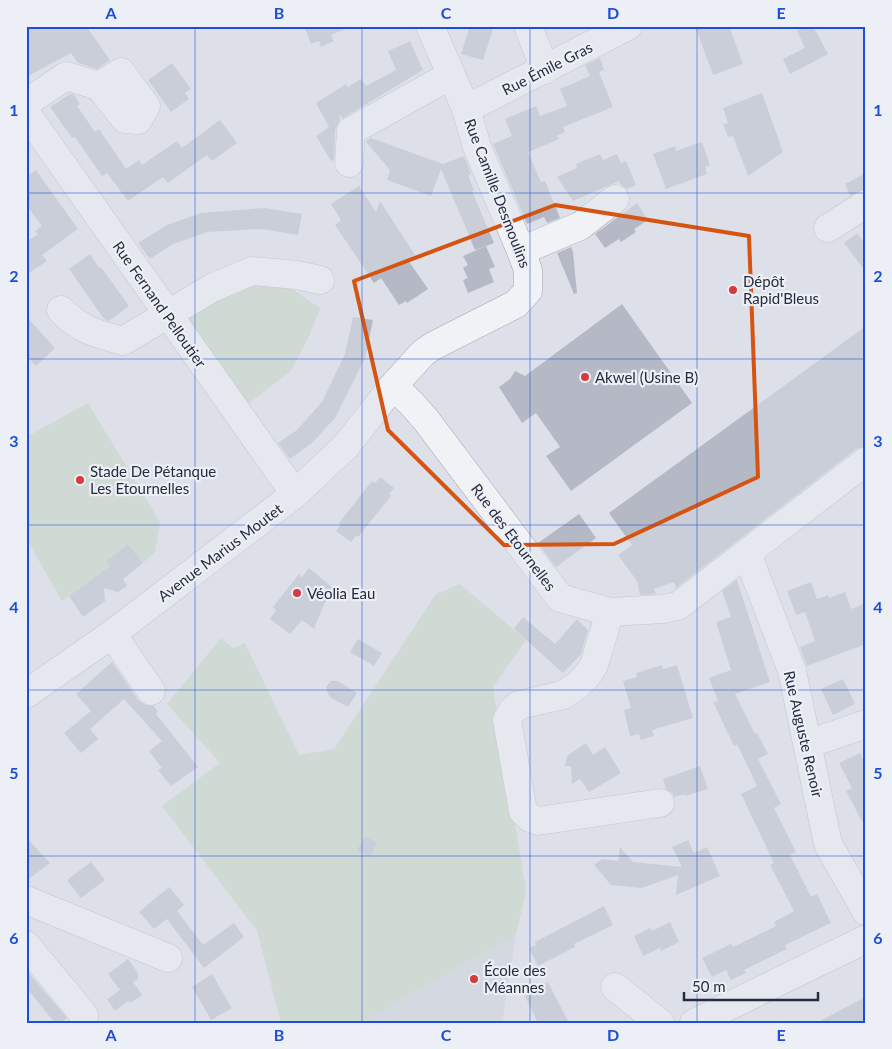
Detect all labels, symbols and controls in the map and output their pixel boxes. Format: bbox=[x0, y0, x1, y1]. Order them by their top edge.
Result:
text: A bbox=[104, 3, 117, 22]
text: B bbox=[274, 3, 284, 22]
text: C bbox=[441, 3, 452, 22]
text: D bbox=[607, 3, 619, 22]
text: E bbox=[776, 3, 786, 22]
street label: Rue Émile Gras bbox=[499, 38, 595, 98]
text: 1 bbox=[9, 100, 19, 119]
text: 1 bbox=[873, 100, 883, 119]
street label: Rue Camille Desmoulins bbox=[461, 116, 535, 270]
street label: Rue Fernand Pelloutier bbox=[110, 237, 211, 371]
text: 2 bbox=[9, 266, 19, 285]
text: 2 bbox=[873, 266, 883, 285]
place label: Dépôt Rapid'Bleus bbox=[743, 272, 819, 307]
marker: Dépôt Rapid'Bleus bbox=[727, 284, 739, 296]
place label: Akwel (Usine B) bbox=[595, 368, 698, 386]
marker: Akwel (Usine B) bbox=[579, 371, 591, 383]
text: 3 bbox=[9, 431, 19, 450]
text: 3 bbox=[873, 431, 883, 450]
place label: Stade De Pétanque Les Etournelles bbox=[90, 462, 216, 497]
marker: Stade De Pétanque Les Etournelles bbox=[74, 474, 86, 486]
street label: Rue des Etournelles bbox=[468, 480, 560, 594]
street label: Avenue Marius Moutet bbox=[154, 499, 286, 605]
place label: Véolia Eau bbox=[307, 584, 375, 602]
marker: Véolia Eau bbox=[291, 587, 303, 599]
text: 4 bbox=[9, 597, 19, 616]
text: 4 bbox=[873, 597, 883, 616]
street label: Rue Auguste Renoir bbox=[781, 669, 827, 800]
text: 5 bbox=[9, 763, 19, 782]
text: 5 bbox=[873, 763, 883, 782]
text: 6 bbox=[9, 928, 19, 947]
text: 6 bbox=[873, 928, 883, 947]
place label: École des Méannes bbox=[484, 961, 546, 996]
scale bar bbox=[684, 969, 818, 1001]
marker: École des Méannes bbox=[468, 973, 480, 985]
text: 50 m bbox=[692, 977, 726, 995]
text: A bbox=[104, 1025, 117, 1044]
text: B bbox=[274, 1025, 284, 1044]
text: C bbox=[441, 1025, 452, 1044]
text: D bbox=[607, 1025, 619, 1044]
text: E bbox=[776, 1025, 786, 1044]

